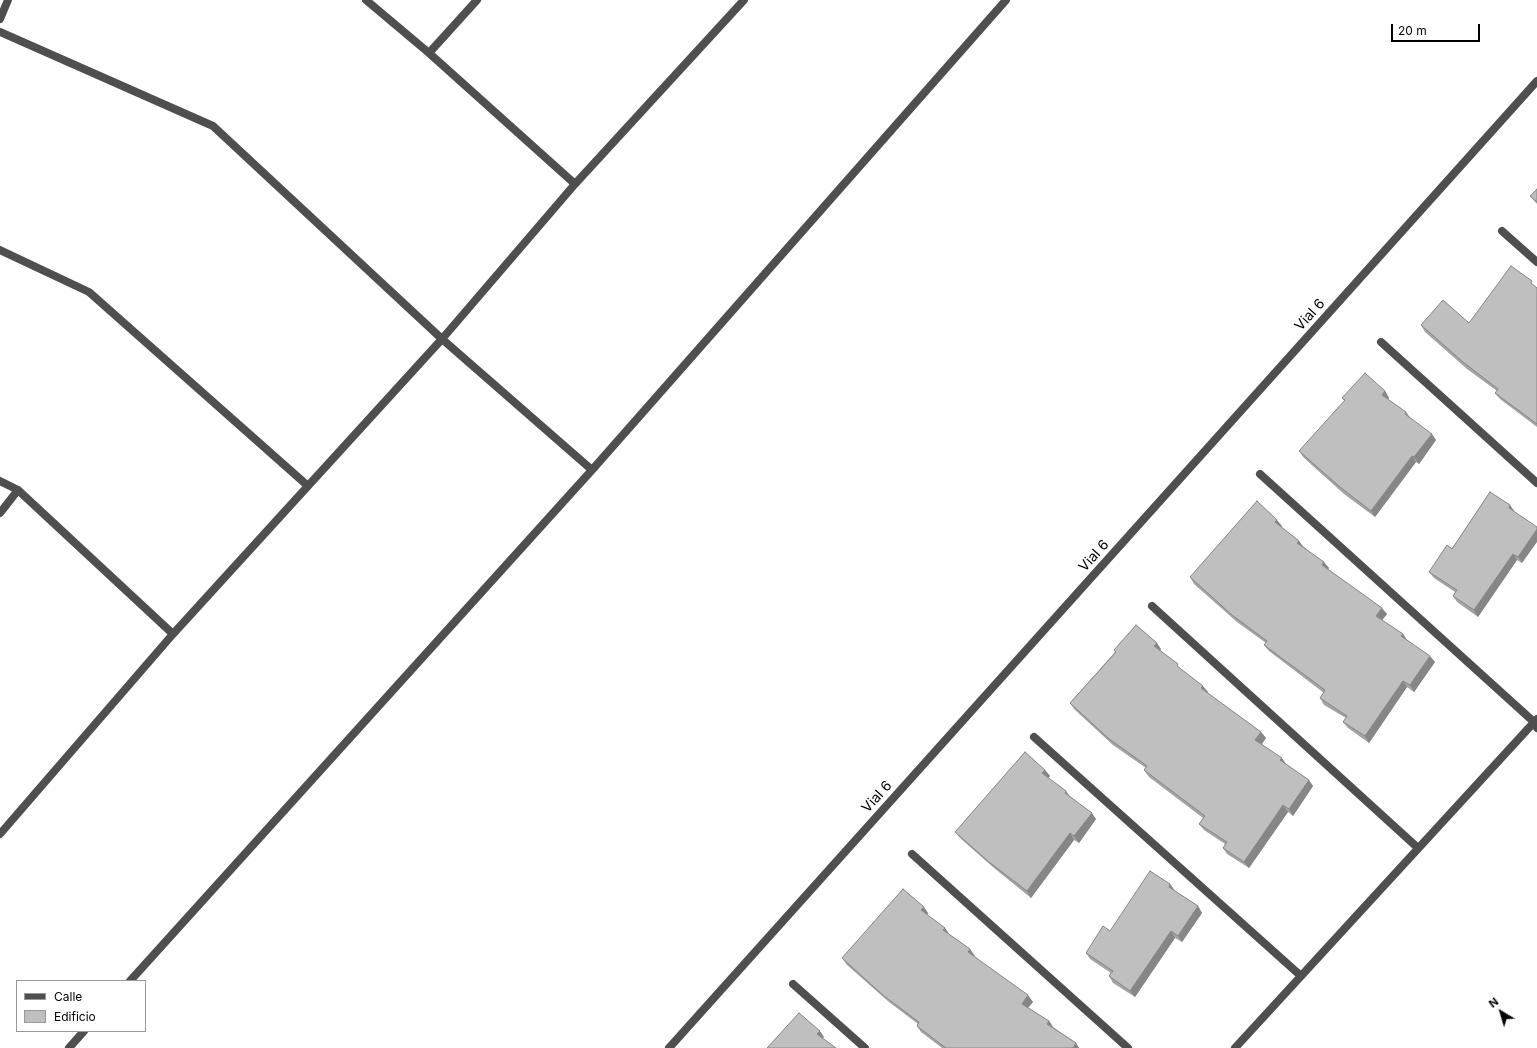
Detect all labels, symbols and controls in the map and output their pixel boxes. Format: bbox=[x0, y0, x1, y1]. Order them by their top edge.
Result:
scale bar bbox=[1393, 16, 1482, 42]
text: 20 m bbox=[1398, 23, 1427, 38]
street label: Vial 6 bbox=[1291, 296, 1329, 334]
street label: Vial 6 bbox=[1075, 537, 1113, 575]
street label: Vial 6 bbox=[858, 778, 896, 816]
legend bbox=[16, 980, 146, 1032]
text: Calle bbox=[54, 989, 82, 1004]
north arrow bbox=[1481, 992, 1521, 1032]
text: N bbox=[1486, 994, 1501, 1011]
text: Edificio bbox=[54, 1009, 96, 1024]

